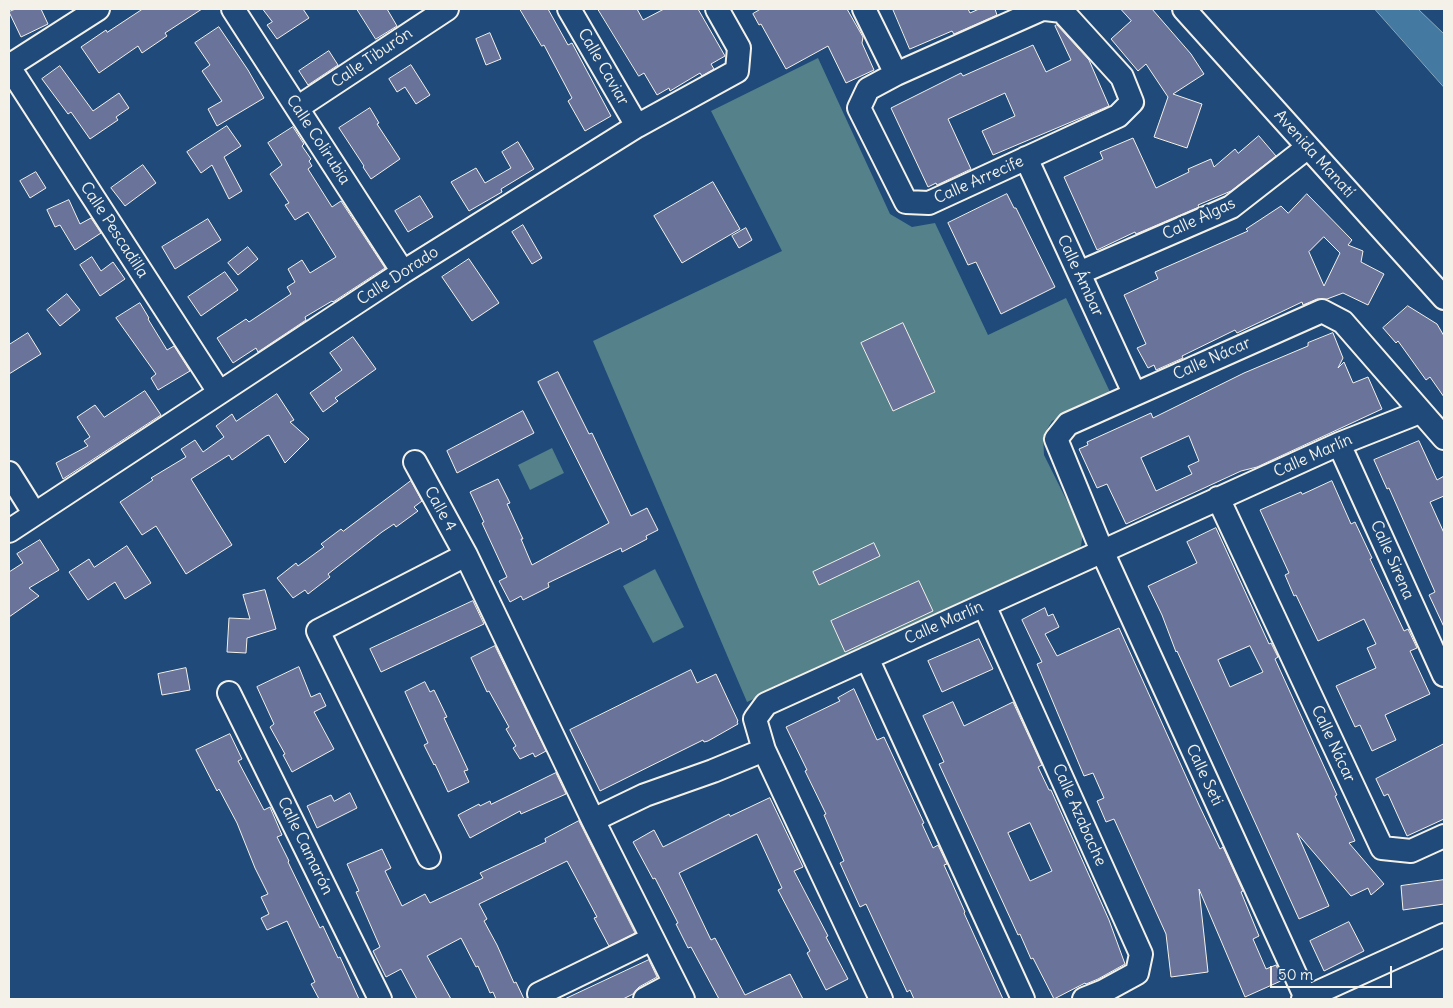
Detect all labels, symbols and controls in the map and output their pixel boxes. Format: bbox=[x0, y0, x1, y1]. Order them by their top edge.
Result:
street label: Calle Tiburón bbox=[328, 24, 416, 92]
street label: Calle Caviar bbox=[573, 25, 633, 109]
street label: Calle Colirubia bbox=[282, 92, 354, 188]
street label: Avenida Manatí bbox=[1270, 106, 1358, 202]
street label: Calle Arrecife bbox=[931, 152, 1027, 208]
street label: Calle Pescadilla bbox=[76, 178, 152, 282]
street label: Calle Algas bbox=[1159, 194, 1239, 244]
street label: Calle Ámbar bbox=[1053, 232, 1107, 320]
street label: Calle Dorado bbox=[354, 243, 442, 309]
street label: Calle Nácar bbox=[1170, 333, 1254, 385]
street label: Calle Marlín bbox=[1271, 430, 1355, 482]
street label: Calle 4 bbox=[420, 483, 460, 535]
street label: Calle Sirena bbox=[1366, 517, 1418, 603]
street label: Calle Marlín bbox=[902, 597, 986, 649]
street label: Calle Nácar bbox=[1307, 702, 1359, 786]
street label: Calle Seti bbox=[1181, 741, 1227, 809]
street label: Calle Azabache bbox=[1048, 761, 1110, 869]
street label: Calle Camarón bbox=[273, 794, 337, 898]
scale bar bbox=[1273, 956, 1396, 988]
text: 50 m bbox=[1278, 965, 1313, 984]

